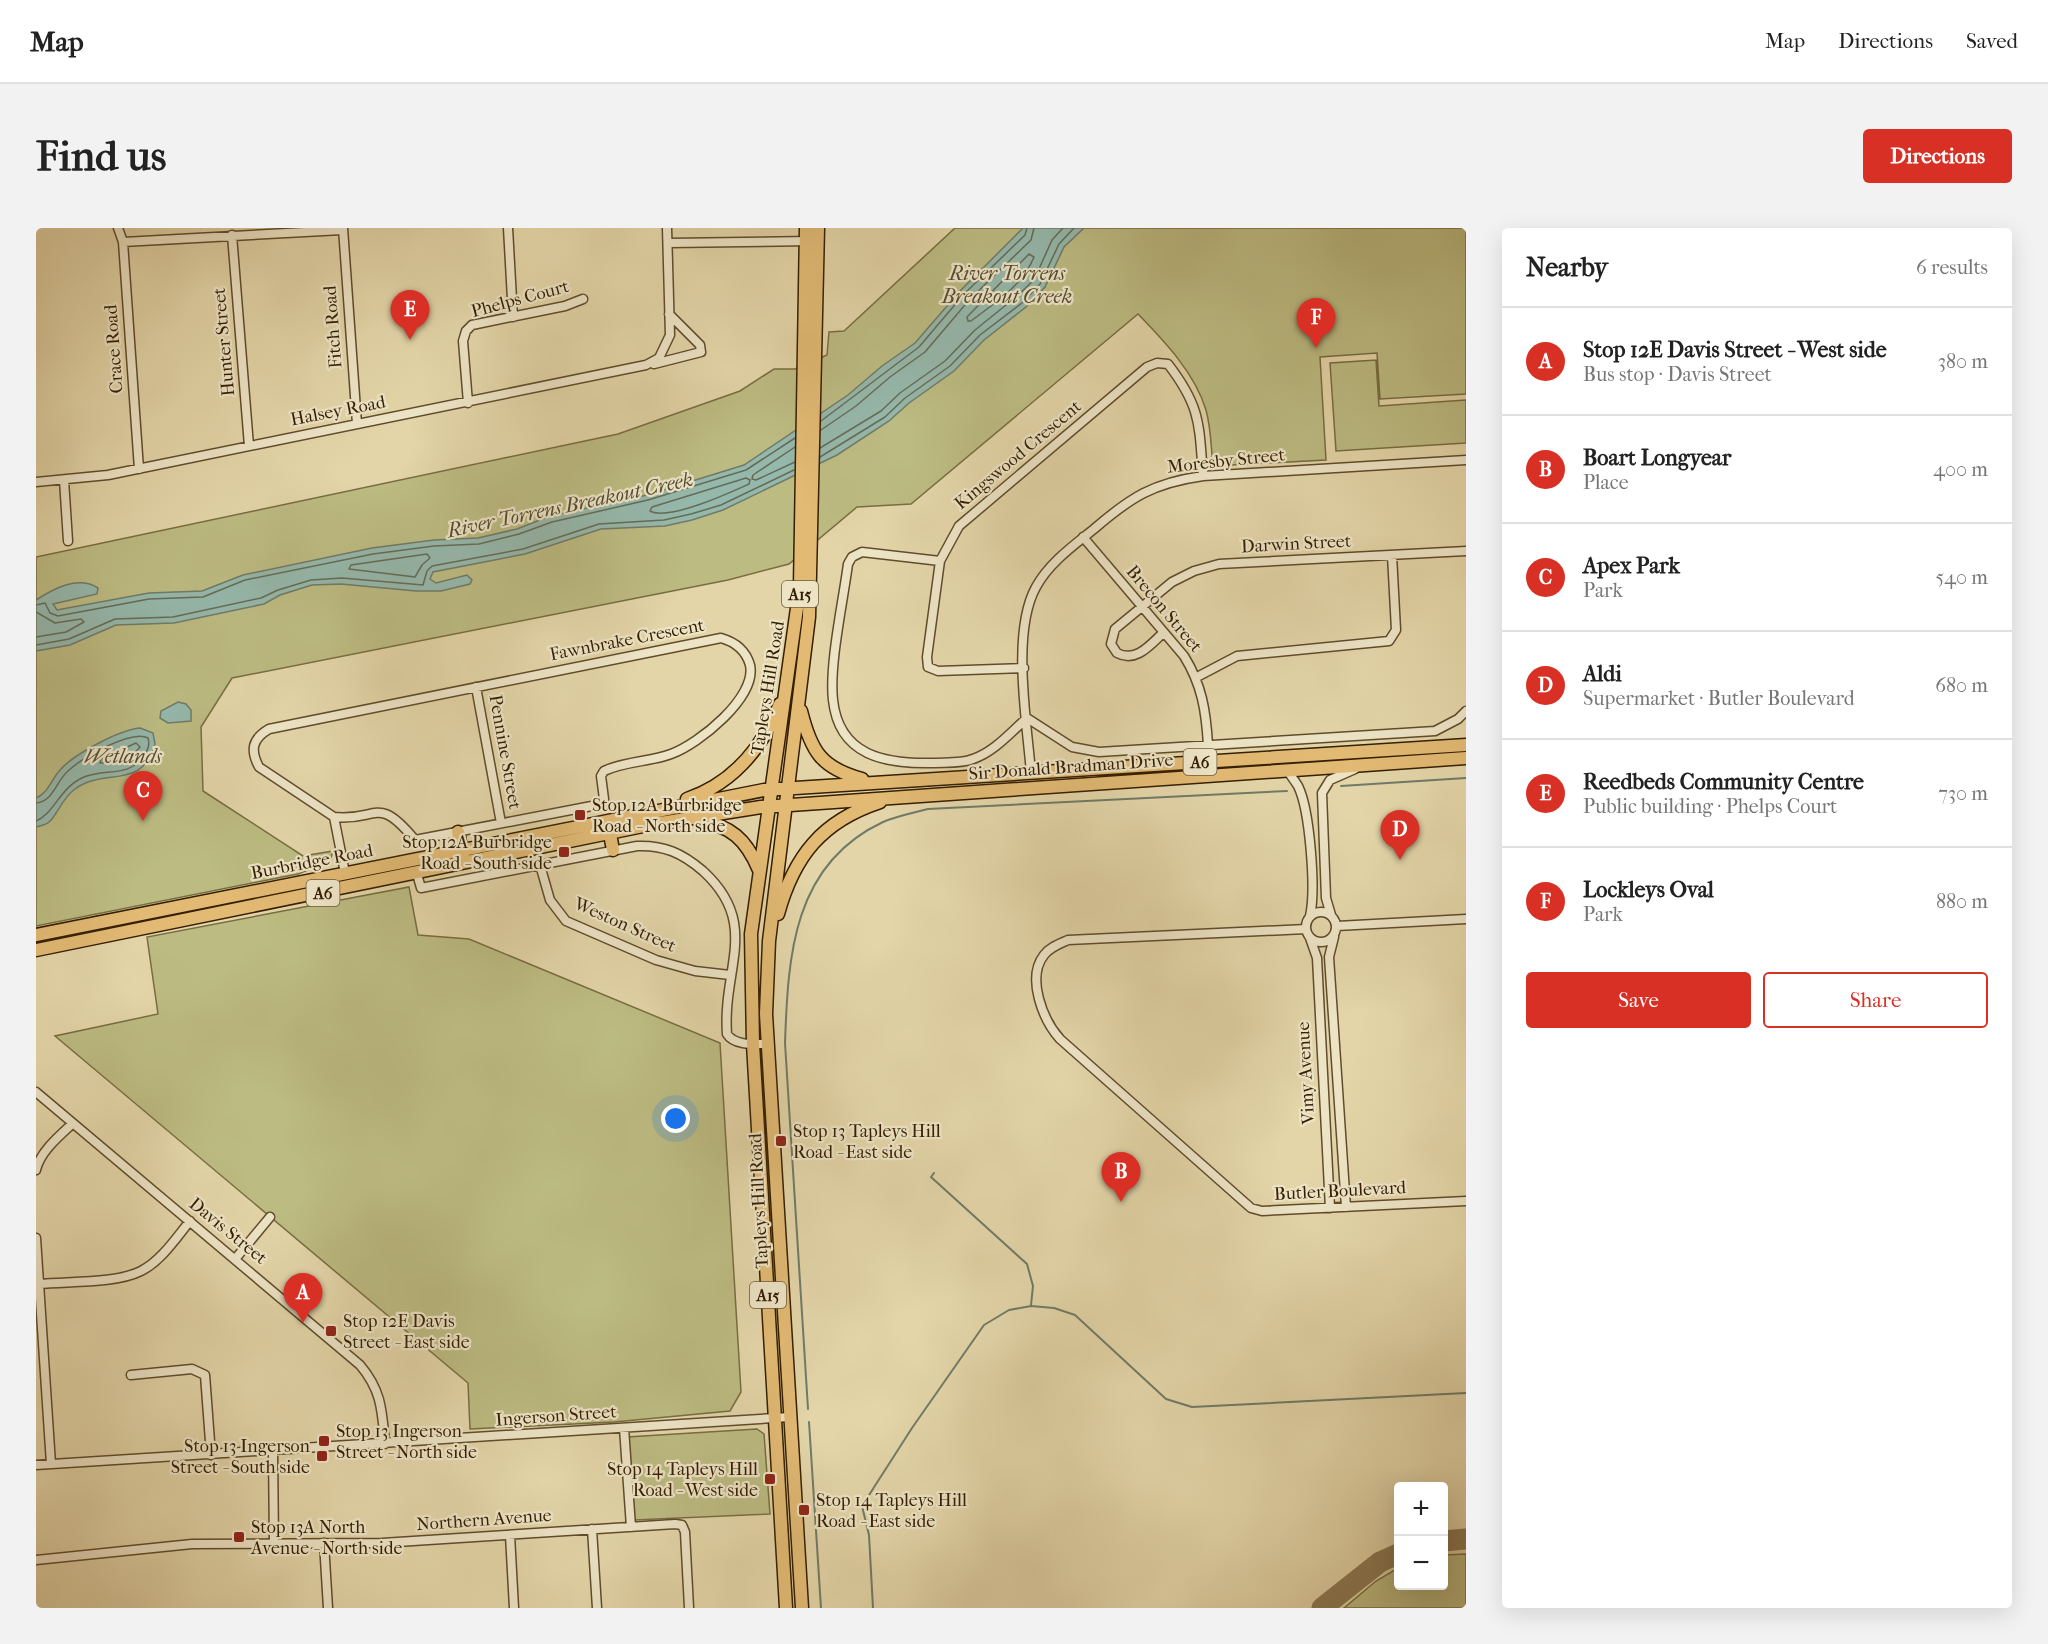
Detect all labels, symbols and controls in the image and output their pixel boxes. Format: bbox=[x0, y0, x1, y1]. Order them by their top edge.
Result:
text: Map bbox=[30, 25, 84, 58]
text: Map bbox=[1765, 29, 1805, 53]
text: Directions bbox=[1838, 29, 1933, 53]
text: Saved bbox=[1966, 29, 2018, 53]
button: Directions bbox=[1863, 129, 2012, 183]
text: Find us bbox=[36, 132, 166, 181]
text: Nearby bbox=[1526, 252, 1608, 283]
text: 6 results bbox=[1916, 256, 1988, 279]
water label: River Torrens Breakout Creek bbox=[941, 262, 1072, 308]
street label: Phelps Court bbox=[469, 276, 572, 322]
street label: Fitch Road bbox=[320, 285, 346, 369]
street label: Hunter Street bbox=[209, 286, 239, 397]
pin: E bbox=[390, 291, 430, 340]
pin: F bbox=[1296, 298, 1336, 348]
street label: Crace Road bbox=[100, 304, 128, 394]
text: Stop 12E Davis Street - West side bbox=[1583, 337, 1887, 363]
text: A bbox=[1539, 350, 1552, 373]
text: 380 m bbox=[1938, 350, 1988, 373]
text: Bus stop · Davis Street bbox=[1583, 363, 1772, 386]
street label: Halsey Road bbox=[289, 391, 387, 430]
street label: Kingswood Crescent bbox=[950, 396, 1086, 514]
street label: Moresby Street bbox=[1166, 444, 1286, 478]
text: Boart Longyear bbox=[1583, 445, 1731, 471]
text: B bbox=[1539, 458, 1552, 481]
text: 400 m bbox=[1933, 458, 1988, 481]
water label: River Torrens Breakout Creek bbox=[443, 468, 695, 543]
text: Place bbox=[1583, 471, 1629, 494]
street label: Darwin Street bbox=[1240, 531, 1352, 557]
text: Apex Park bbox=[1583, 553, 1680, 579]
street label: Brecon Street bbox=[1122, 561, 1207, 657]
text: C bbox=[1539, 566, 1552, 589]
text: 540 m bbox=[1936, 566, 1988, 589]
text: Park bbox=[1583, 579, 1623, 602]
road number: A15 bbox=[782, 581, 818, 607]
street label: Fawnbrake Crescent bbox=[548, 615, 707, 665]
street label: Tapleys Hill Road bbox=[747, 619, 789, 757]
text: Aldi bbox=[1583, 661, 1622, 687]
text: D bbox=[1538, 674, 1553, 697]
text: 680 m bbox=[1935, 674, 1988, 697]
text: Supermarket · Butler Boulevard bbox=[1583, 687, 1855, 710]
street label: Pennine Street bbox=[485, 693, 526, 812]
water label: Wetlands bbox=[84, 745, 163, 768]
street label: Sir Donald Bradman Drive bbox=[968, 749, 1174, 785]
road number: A6 bbox=[1184, 749, 1216, 775]
text: Reedbeds Community Centre bbox=[1583, 769, 1864, 795]
pin: C bbox=[124, 772, 162, 821]
text: E bbox=[1539, 782, 1552, 805]
text: 730 m bbox=[1938, 782, 1988, 805]
place label: Stop 12A Burbridge Road - North side bbox=[592, 795, 742, 837]
text: Public building · Phelps Court bbox=[1583, 795, 1837, 818]
marker: Stop 12A Burbridge Road - North side bbox=[573, 808, 587, 822]
pin: D bbox=[1380, 810, 1420, 860]
place label: Stop 12A Burbridge Road - South side bbox=[402, 832, 552, 874]
street label: Burbridge Road bbox=[249, 840, 375, 884]
marker: Stop 12A Burbridge Road - South side bbox=[557, 845, 571, 859]
text: Lockleys Oval bbox=[1583, 877, 1714, 903]
road number: A6 bbox=[306, 880, 340, 906]
text: F bbox=[1540, 890, 1551, 913]
text: 880 m bbox=[1936, 890, 1988, 913]
street label: Weston Street bbox=[570, 893, 680, 957]
text: Park bbox=[1583, 903, 1623, 926]
button: Save bbox=[1526, 972, 1751, 1028]
button: Share bbox=[1763, 972, 1988, 1028]
street label: Vimy Avenue bbox=[1293, 1021, 1319, 1126]
your location bbox=[661, 1104, 690, 1133]
place label: Stop 13 Tapleys Hill Road - East side bbox=[793, 1121, 941, 1163]
street label: Tapleys Hill Road bbox=[745, 1133, 773, 1269]
marker: Stop 13 Tapleys Hill Road - East side bbox=[774, 1134, 788, 1148]
pin: B bbox=[1102, 1152, 1140, 1202]
street label: Butler Boulevard bbox=[1273, 1177, 1407, 1205]
street label: Davis Street bbox=[185, 1193, 272, 1269]
pin: A bbox=[284, 1274, 322, 1323]
road number: A15 bbox=[750, 1282, 786, 1308]
place label: Stop 12E Davis Street - East side bbox=[343, 1311, 470, 1353]
marker: Stop 12E Davis Street - East side bbox=[324, 1324, 338, 1338]
street label: Ingerson Street bbox=[495, 1401, 618, 1431]
place label: Stop 13 Ingerson Street - North side bbox=[336, 1421, 477, 1463]
marker: Stop 13 Ingerson Street - North side bbox=[317, 1434, 331, 1448]
place label: Stop 13 Ingerson Street - South side bbox=[171, 1436, 311, 1478]
marker: Stop 13 Ingerson Street - South side bbox=[315, 1449, 329, 1463]
place label: Stop 14 Tapleys Hill Road - West side bbox=[607, 1459, 758, 1501]
marker: Stop 14 Tapleys Hill Road - West side bbox=[763, 1472, 777, 1486]
map controls bbox=[1394, 1482, 1448, 1590]
button: + bbox=[1394, 1482, 1448, 1536]
place label: Stop 14 Tapleys Hill Road - East side bbox=[816, 1490, 967, 1532]
marker: Stop 14 Tapleys Hill Road - East side bbox=[797, 1503, 811, 1517]
street label: Northern Avenue bbox=[416, 1505, 552, 1535]
place label: Stop 13A North Avenue - North side bbox=[250, 1517, 403, 1559]
marker: Stop 13A North Avenue - North side bbox=[232, 1530, 246, 1544]
button: − bbox=[1394, 1536, 1448, 1590]

